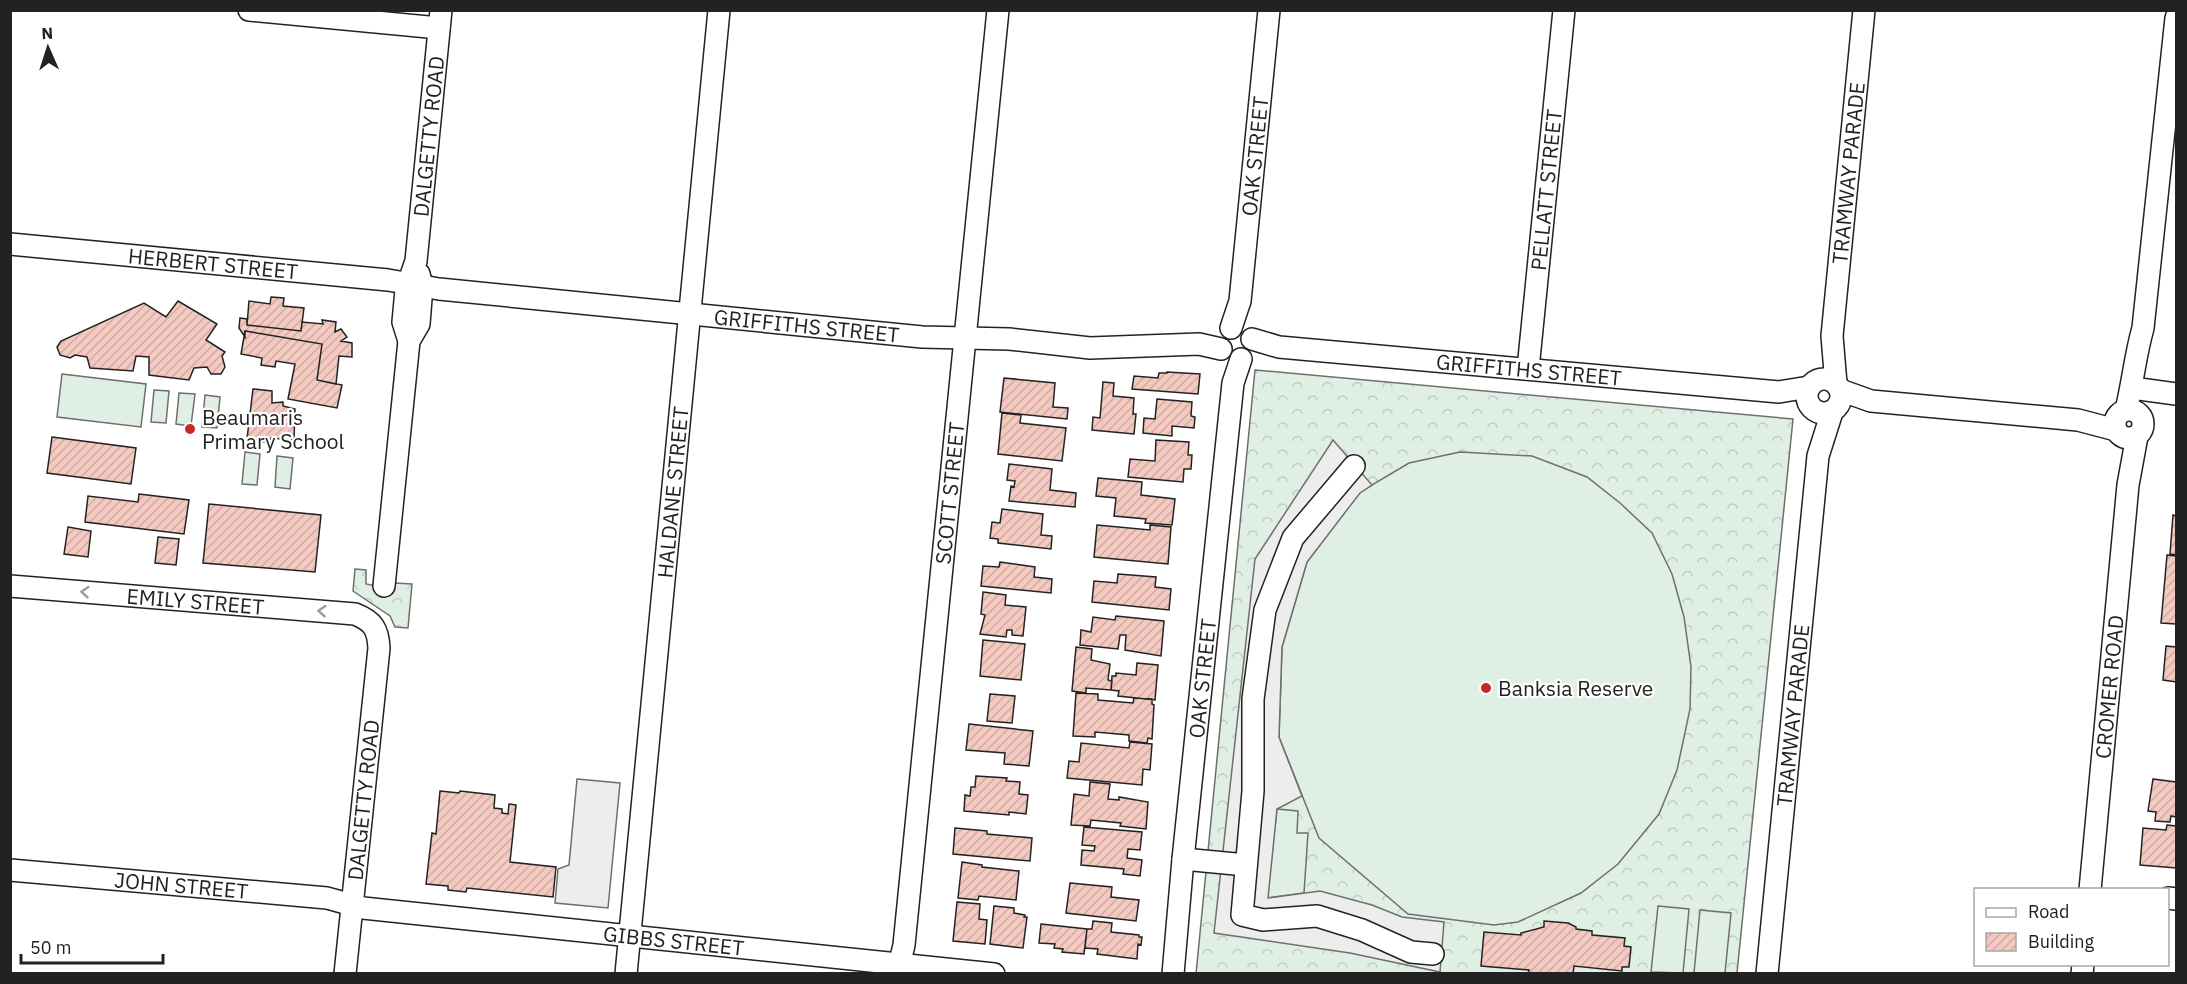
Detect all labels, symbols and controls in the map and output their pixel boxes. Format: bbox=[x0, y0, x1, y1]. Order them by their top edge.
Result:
north arrow bbox=[18, 18, 78, 78]
text: N bbox=[41, 23, 54, 43]
street label: DALGETTY ROAD bbox=[406, 55, 450, 218]
street label: TRAMWAY PARADE bbox=[1825, 81, 1871, 265]
street label: OAK STREET bbox=[1235, 95, 1274, 217]
street label: PELLATT STREET bbox=[1524, 108, 1568, 272]
street label: HERBERT STREET bbox=[127, 241, 299, 285]
street label: GRIFFITHS STREET bbox=[713, 302, 901, 349]
street label: GRIFFITHS STREET bbox=[1435, 347, 1623, 392]
place label: Beaumaris Primary School bbox=[202, 403, 345, 455]
street label: HALDANE STREET bbox=[650, 405, 695, 579]
street label: SCOTT STREET bbox=[928, 421, 971, 566]
marker: Beaumaris Primary School bbox=[183, 422, 197, 436]
street label: EMILY STREET bbox=[125, 582, 265, 621]
one-way arrow bbox=[81, 586, 90, 599]
one-way arrow bbox=[317, 605, 326, 618]
street label: CROMER ROAD bbox=[2088, 614, 2130, 760]
street label: OAK STREET bbox=[1182, 617, 1222, 740]
street label: TRAMWAY PARADE bbox=[1770, 623, 1815, 808]
place label: Banksia Reserve bbox=[1498, 674, 1653, 702]
marker: Banksia Reserve bbox=[1479, 681, 1493, 695]
street label: DALGETTY ROAD bbox=[341, 718, 385, 882]
street label: JOHN STREET bbox=[113, 865, 249, 905]
legend bbox=[1974, 888, 2169, 966]
text: Road bbox=[2028, 900, 2069, 923]
street label: GIBBS STREET bbox=[602, 919, 746, 962]
scale bar bbox=[21, 927, 164, 965]
text: Building bbox=[2028, 930, 2095, 953]
text: 50 m bbox=[30, 936, 72, 959]

